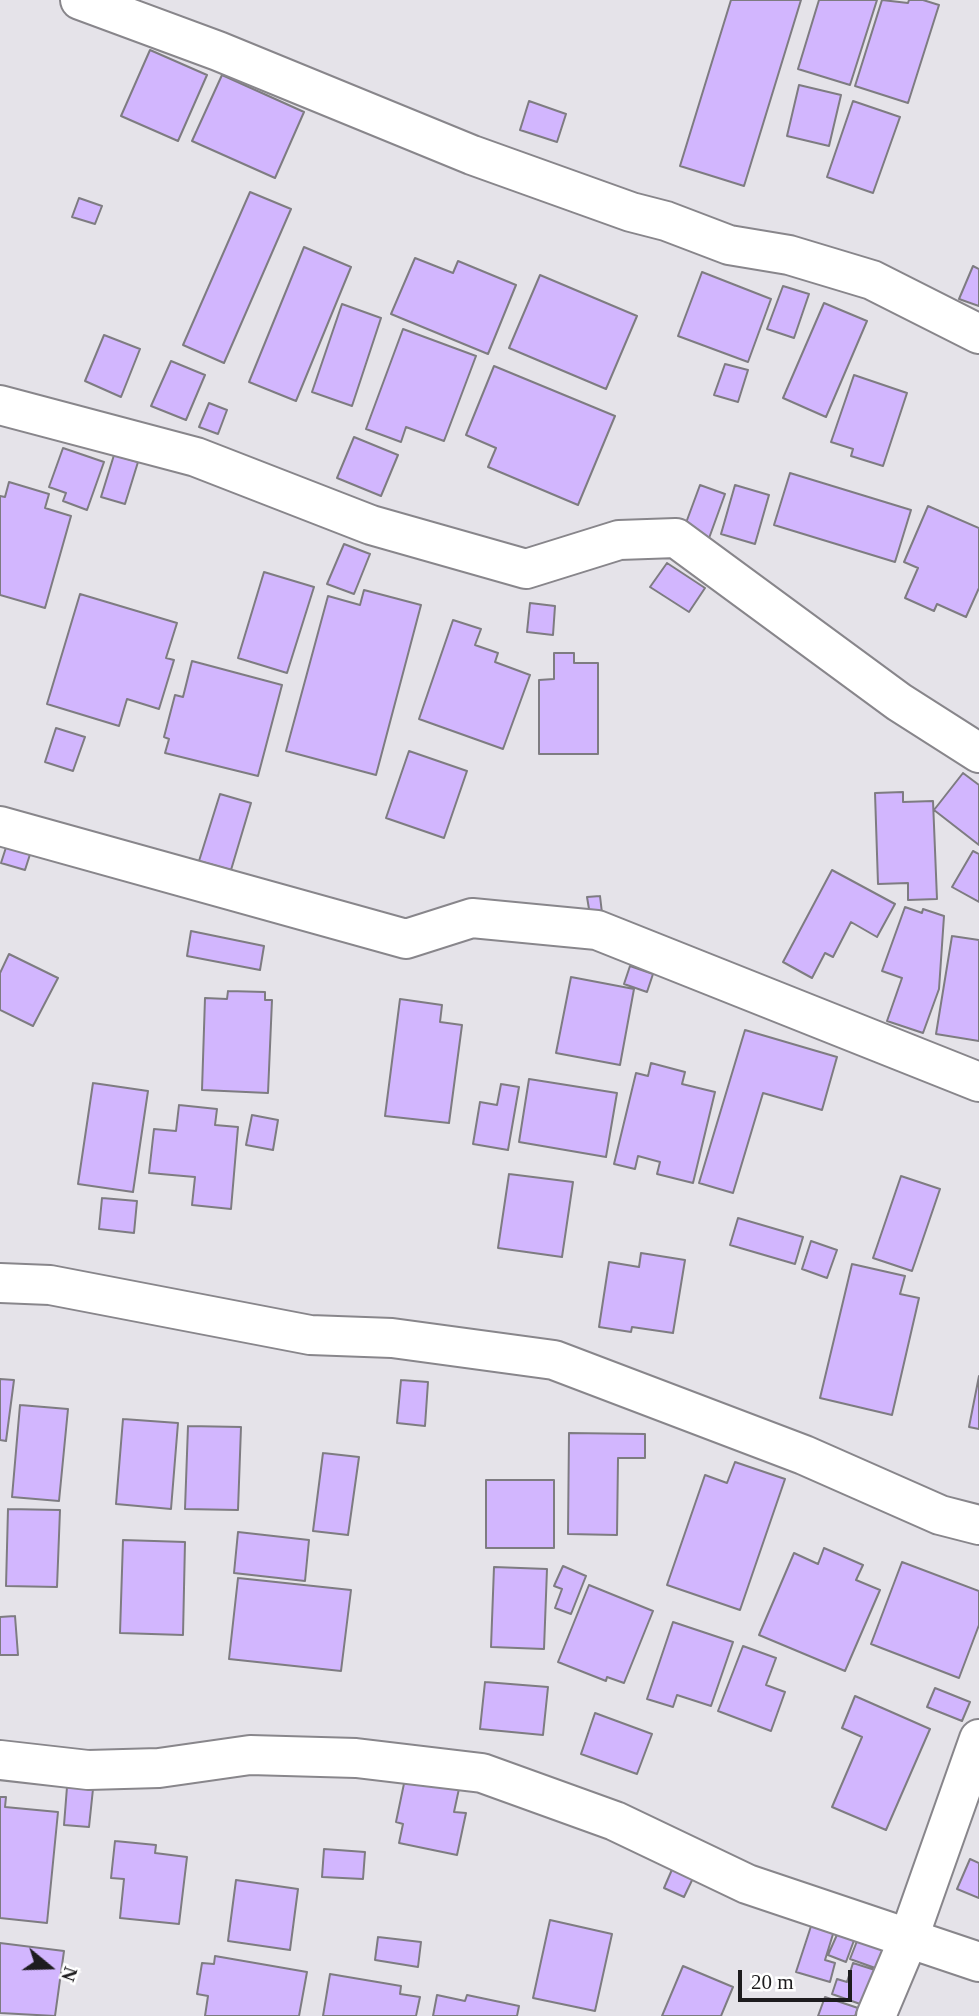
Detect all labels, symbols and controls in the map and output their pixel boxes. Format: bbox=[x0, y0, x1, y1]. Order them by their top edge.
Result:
north arrow bbox=[14, 1932, 84, 2002]
scale bar bbox=[741, 1956, 855, 2000]
text: N bbox=[57, 1964, 81, 1984]
text: 20 m bbox=[751, 1970, 794, 1994]

